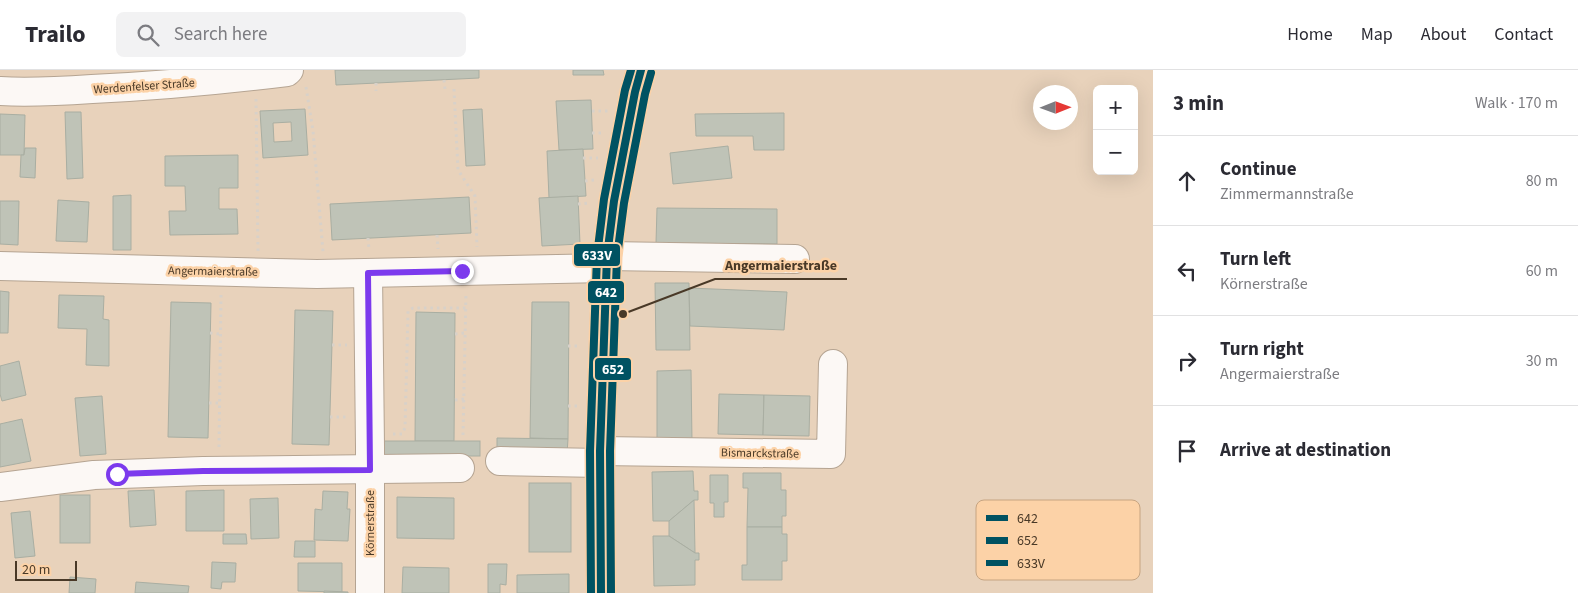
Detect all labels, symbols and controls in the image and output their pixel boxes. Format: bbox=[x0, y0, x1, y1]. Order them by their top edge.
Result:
search box bbox=[116, 12, 466, 57]
text: Trailo bbox=[25, 17, 86, 52]
icon: search bbox=[134, 21, 162, 49]
text: Search here bbox=[174, 21, 267, 48]
text: Home bbox=[1287, 22, 1333, 47]
text: Map bbox=[1361, 22, 1393, 47]
text: About bbox=[1421, 22, 1466, 47]
text: Contact bbox=[1494, 22, 1553, 47]
street label: Werdenfelser Straße bbox=[93, 74, 195, 99]
north arrow bbox=[1033, 85, 1078, 130]
map controls bbox=[1093, 85, 1138, 175]
button: + bbox=[1093, 85, 1138, 130]
text: 3 min bbox=[1173, 88, 1224, 118]
text: Walk · 170 m bbox=[1475, 92, 1558, 114]
button: − bbox=[1093, 130, 1138, 175]
text: Continue bbox=[1220, 156, 1297, 183]
icon: ahead bbox=[1173, 167, 1201, 195]
text: 80 m bbox=[1526, 170, 1558, 192]
text: Zimmermannstraße bbox=[1220, 183, 1354, 205]
line badge: 633V bbox=[573, 243, 621, 267]
text: 633V bbox=[582, 246, 612, 266]
text: Turn left bbox=[1220, 246, 1291, 273]
callout: Angermaierstraße bbox=[715, 250, 847, 279]
text: Angermaierstraße bbox=[724, 256, 837, 276]
icon: left bbox=[1173, 257, 1201, 285]
route end bbox=[451, 260, 474, 283]
text: 60 m bbox=[1526, 260, 1558, 282]
street label: Angermaierstraße bbox=[168, 262, 258, 281]
text: Körnerstraße bbox=[1220, 273, 1308, 295]
line badge: 642 bbox=[587, 280, 625, 304]
text: 642 bbox=[595, 283, 617, 303]
text: Turn right bbox=[1220, 336, 1304, 363]
icon: right bbox=[1173, 347, 1201, 375]
text: 30 m bbox=[1526, 350, 1558, 372]
line badge: 652 bbox=[594, 357, 632, 381]
text: 652 bbox=[602, 360, 624, 380]
text: Angermaierstraße bbox=[1220, 363, 1340, 385]
icon: arrive bbox=[1173, 437, 1201, 465]
text: Arrive at destination bbox=[1220, 437, 1391, 464]
street label: Bismarckstraße bbox=[721, 444, 799, 463]
route start bbox=[106, 463, 129, 486]
street label: Körnerstraße bbox=[362, 490, 379, 556]
legend bbox=[976, 500, 1140, 580]
text: 642 bbox=[1017, 509, 1038, 529]
text: 652 bbox=[1017, 531, 1038, 551]
text: 633V bbox=[1017, 554, 1046, 574]
scale bar bbox=[15, 558, 78, 581]
text: 20 m bbox=[22, 560, 50, 580]

